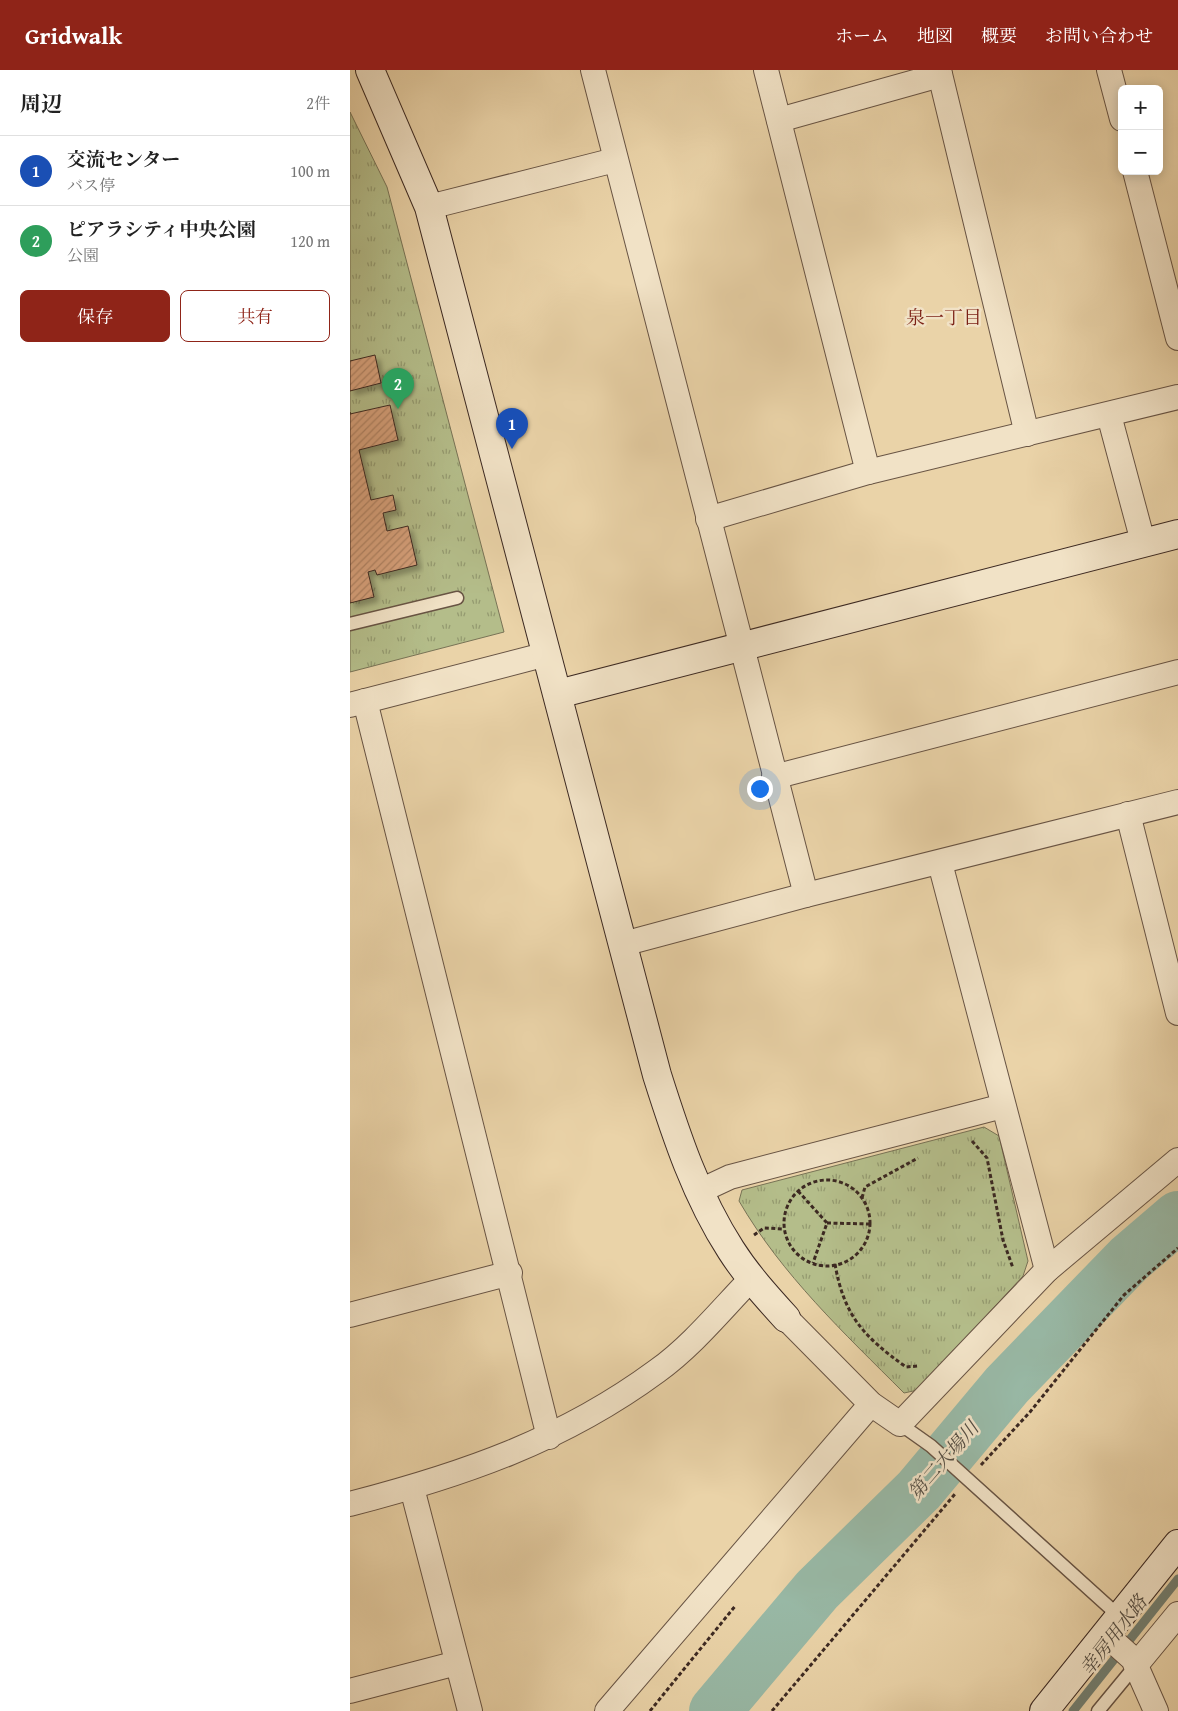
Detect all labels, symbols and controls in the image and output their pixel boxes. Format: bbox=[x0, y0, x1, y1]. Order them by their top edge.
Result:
text: Gridwalk bbox=[25, 18, 122, 53]
text: ホーム bbox=[835, 22, 889, 49]
text: 地図 bbox=[917, 22, 953, 49]
text: 概要 bbox=[981, 22, 1017, 49]
text: お問い合わせ bbox=[1045, 22, 1153, 49]
map controls bbox=[1118, 85, 1163, 175]
button: + bbox=[1118, 85, 1163, 130]
text: 周辺 bbox=[20, 88, 62, 119]
text: 2件 bbox=[306, 91, 330, 115]
button: − bbox=[1118, 130, 1163, 175]
text: 交流センター bbox=[67, 145, 180, 173]
text: 1 bbox=[32, 159, 40, 183]
text: 100 m bbox=[290, 159, 330, 183]
text: バス停 bbox=[67, 173, 115, 197]
text: ピアラシティ中央公園 bbox=[67, 215, 255, 243]
text: 2 bbox=[32, 229, 40, 253]
text: 120 m bbox=[290, 229, 330, 253]
text: 公園 bbox=[67, 243, 99, 267]
button: 保存 bbox=[20, 290, 170, 342]
button: 共有 bbox=[180, 290, 330, 342]
district label: 泉一丁目 bbox=[906, 303, 982, 331]
pin: 2 bbox=[382, 368, 414, 409]
pin: 1 bbox=[496, 408, 528, 449]
your location bbox=[747, 776, 773, 802]
water label: 第二大場川 bbox=[901, 1413, 986, 1505]
water label: 幸房用水路 bbox=[1073, 1587, 1155, 1681]

